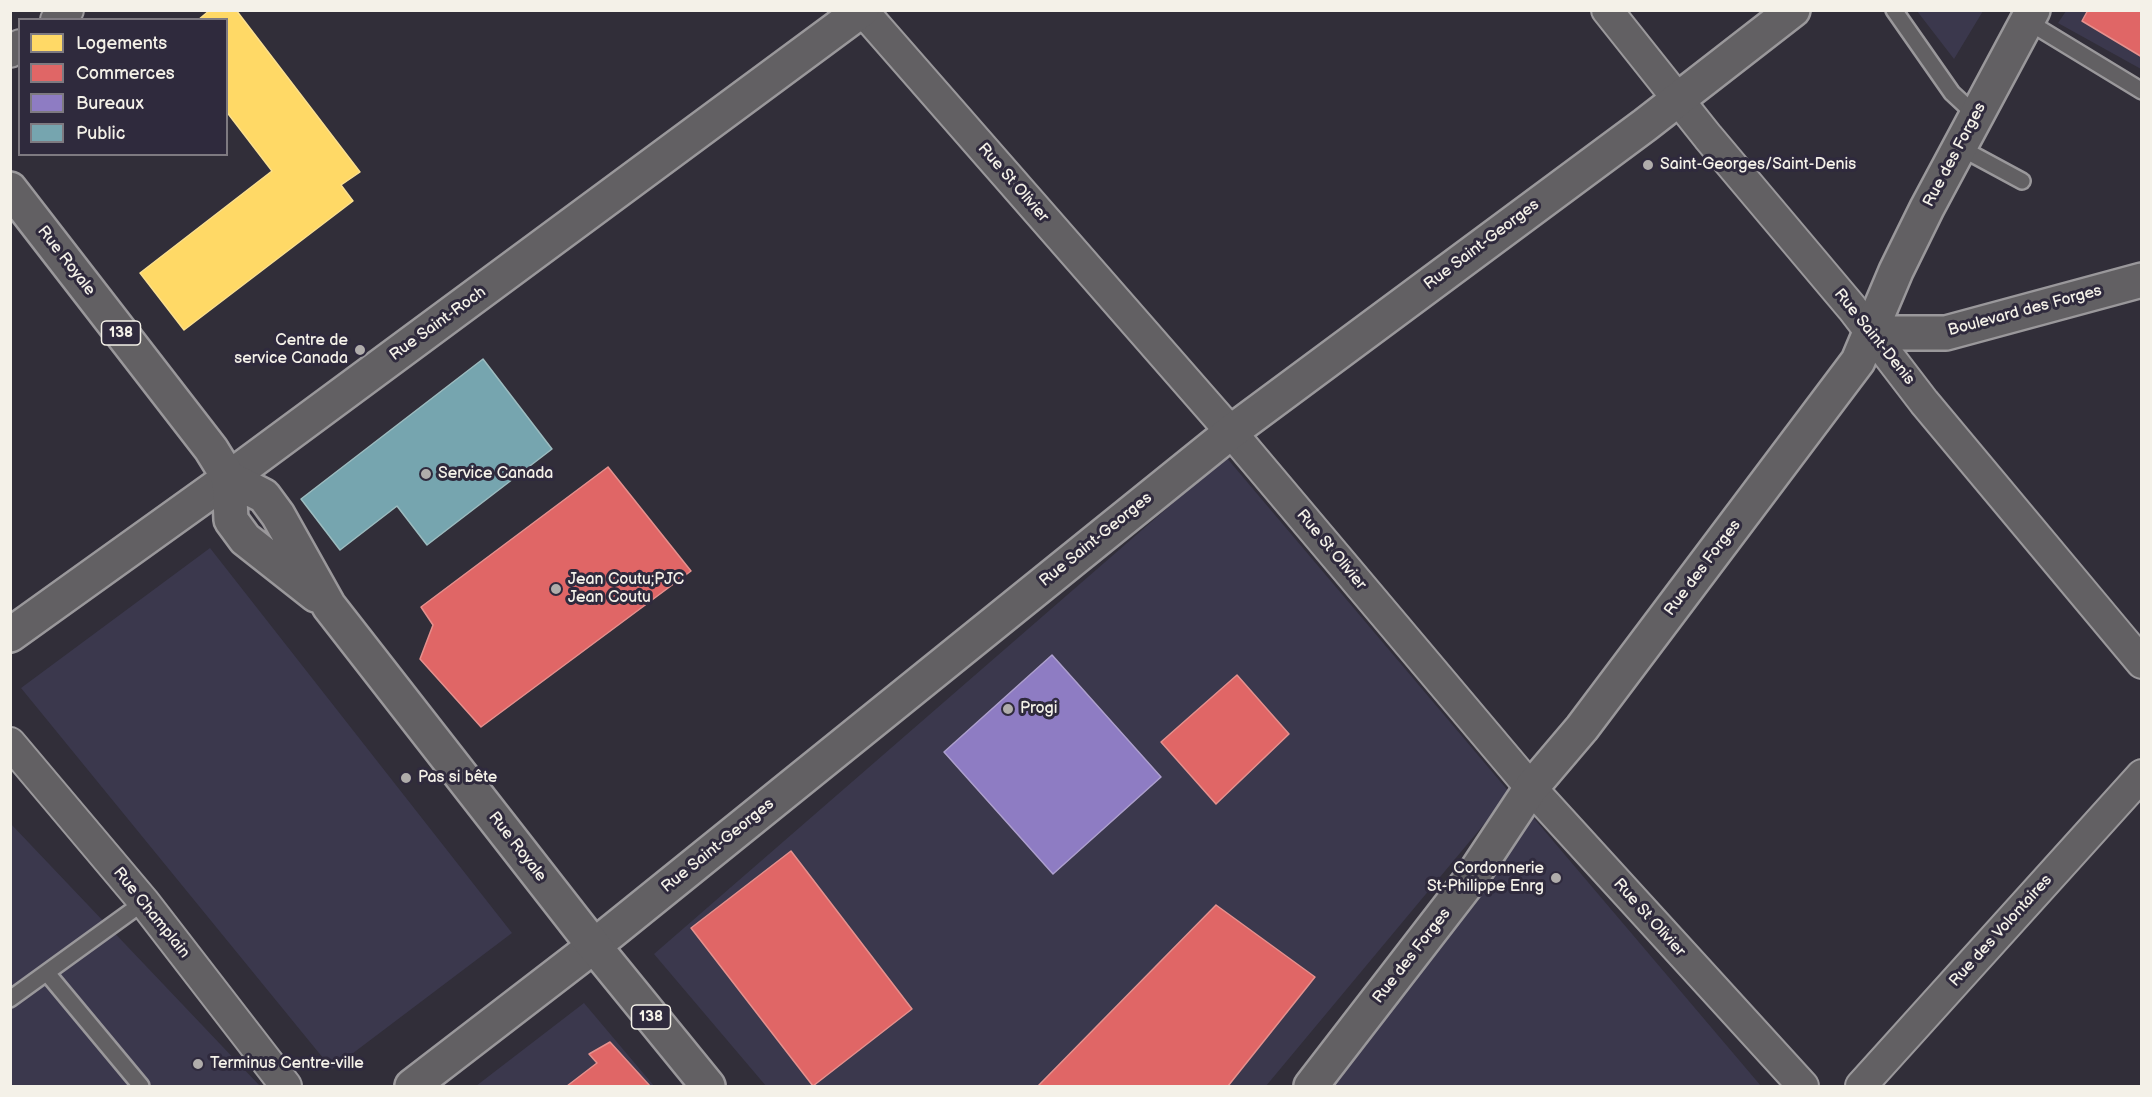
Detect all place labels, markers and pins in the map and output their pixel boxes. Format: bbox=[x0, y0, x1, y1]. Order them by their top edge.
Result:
place label: Saint-Georges/Saint-Denis bbox=[1660, 155, 1856, 175]
marker: Saint-Georges/Saint-Denis bbox=[1641, 158, 1655, 172]
place label: Centre de service Canada bbox=[234, 331, 348, 369]
marker: Centre de service Canada bbox=[353, 343, 367, 357]
place label: Service Canada bbox=[438, 464, 553, 484]
marker: Service Canada bbox=[419, 467, 433, 481]
place label: Jean Coutu;PJC Jean Coutu bbox=[568, 570, 684, 608]
marker: Jean Coutu;PJC Jean Coutu bbox=[549, 582, 563, 596]
place label: Progi bbox=[1020, 699, 1058, 719]
marker: Progi bbox=[1001, 702, 1015, 716]
place label: Pas si bête bbox=[418, 768, 497, 788]
marker: Pas si bête bbox=[399, 771, 413, 785]
place label: Cordonnerie St-Philippe Enrg bbox=[1427, 859, 1544, 897]
marker: Cordonnerie St-Philippe Enrg bbox=[1549, 871, 1563, 885]
place label: Terminus Centre-ville bbox=[210, 1054, 364, 1074]
marker: Terminus Centre-ville bbox=[191, 1057, 205, 1071]

